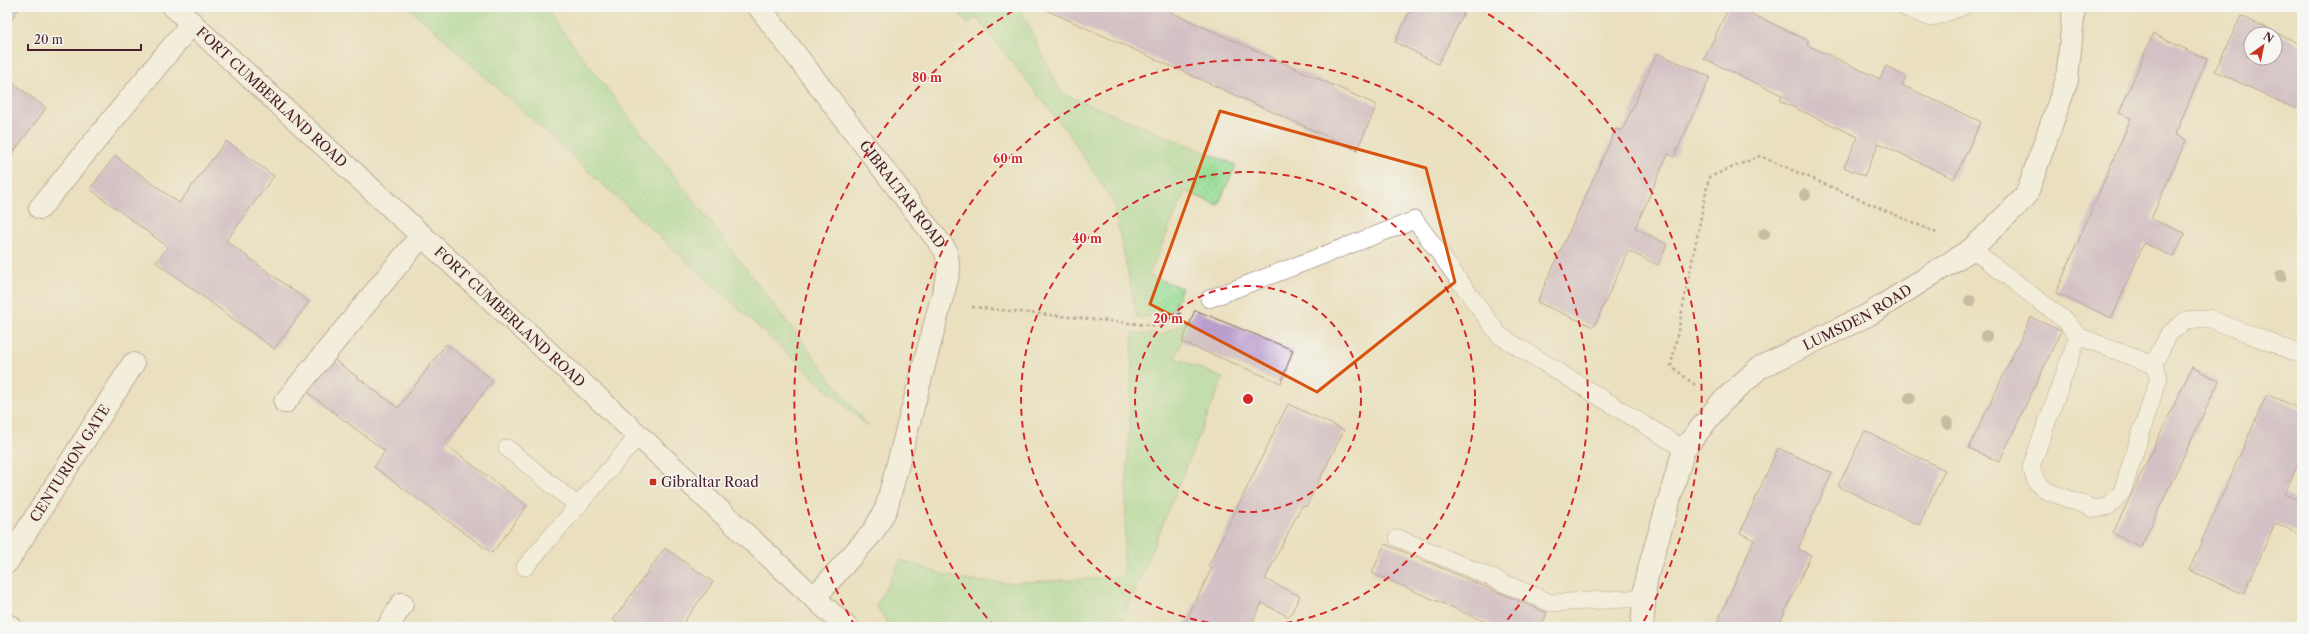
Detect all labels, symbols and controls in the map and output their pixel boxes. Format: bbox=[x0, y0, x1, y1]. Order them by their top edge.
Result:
street label: FORT CUMBERLAND ROAD bbox=[193, 23, 351, 171]
scale bar bbox=[28, 26, 141, 52]
north arrow bbox=[2243, 26, 2283, 66]
text: N bbox=[2261, 29, 2277, 46]
text: 20 m bbox=[34, 32, 63, 47]
text: 80 m bbox=[912, 70, 942, 85]
street label: GIBRALTAR ROAD bbox=[856, 137, 950, 252]
text: 60 m bbox=[993, 151, 1023, 166]
text: 40 m bbox=[1072, 231, 1102, 246]
street label: FORT CUMBERLAND ROAD bbox=[431, 243, 589, 391]
street label: LUMSDEN ROAD bbox=[1800, 280, 1915, 354]
text: 20 m bbox=[1153, 311, 1183, 326]
centre of rings bbox=[1241, 392, 1255, 406]
street label: CENTURION GATE bbox=[26, 401, 114, 526]
place label: Gibraltar Road bbox=[661, 473, 759, 491]
marker: Gibraltar Road bbox=[648, 477, 658, 487]

